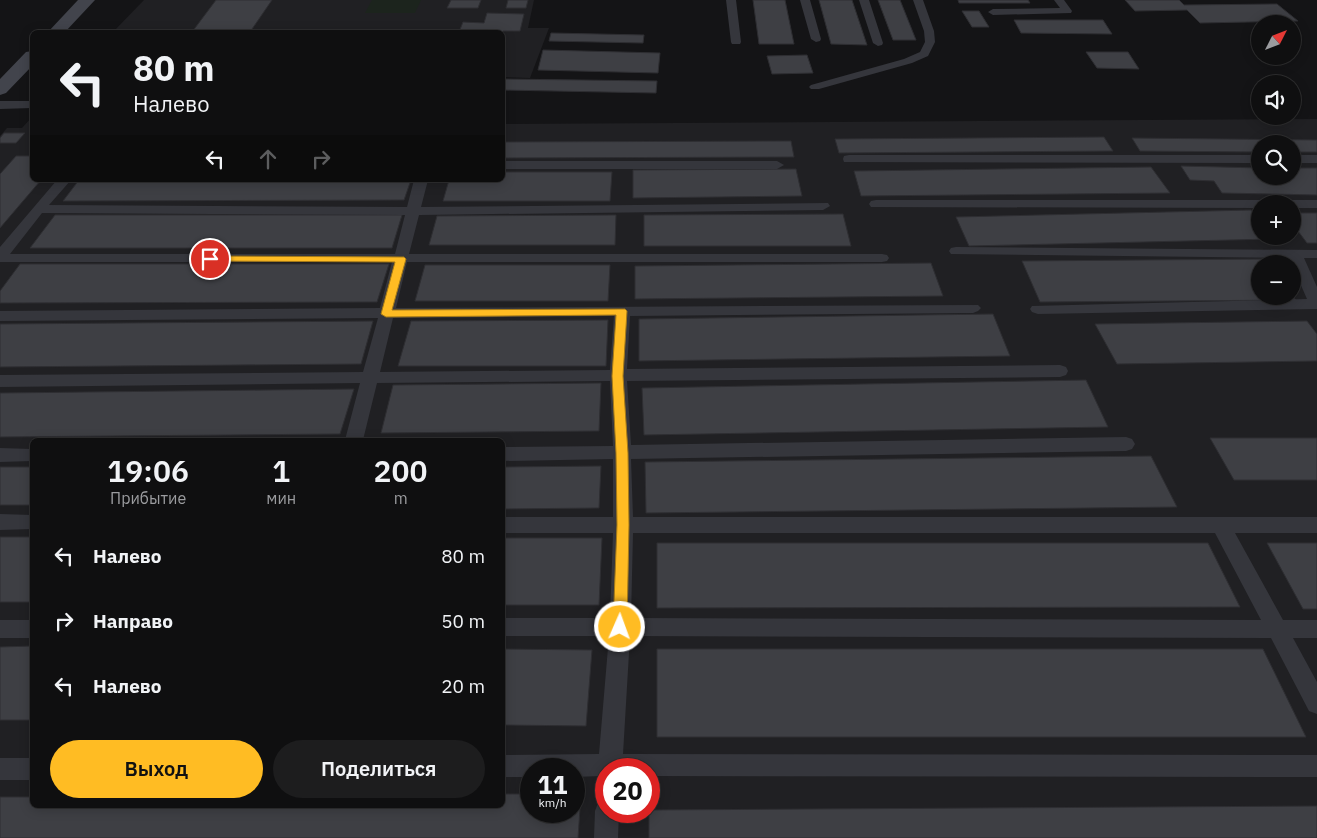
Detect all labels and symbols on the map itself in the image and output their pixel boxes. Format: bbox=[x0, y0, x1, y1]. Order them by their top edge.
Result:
north arrow bbox=[1251, 15, 1301, 65]
pin bbox=[189, 238, 231, 280]
position arrow bbox=[593, 600, 645, 652]
speed limit sign: 20 bbox=[595, 758, 660, 823]

